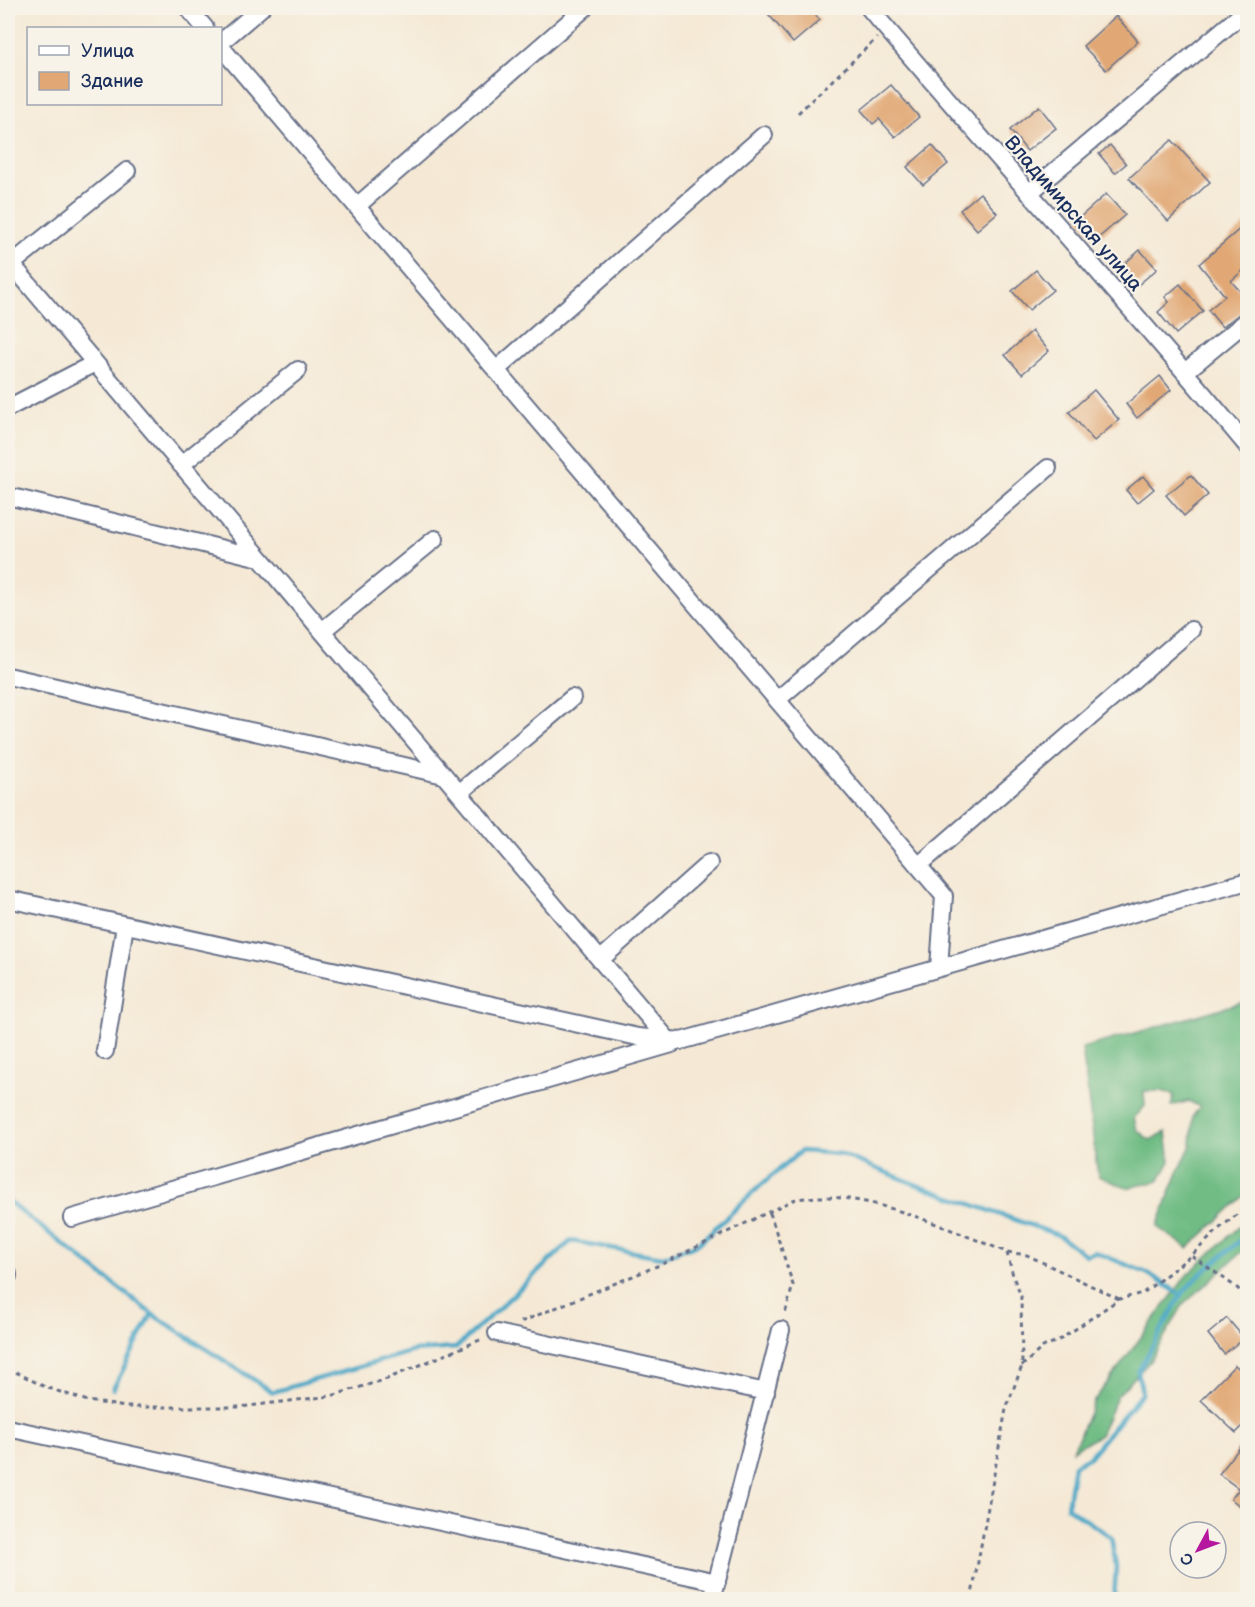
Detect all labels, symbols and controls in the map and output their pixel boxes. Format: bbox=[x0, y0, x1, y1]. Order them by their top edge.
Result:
legend bbox=[27, 27, 222, 105]
text: Улица bbox=[81, 41, 135, 62]
text: Здание bbox=[81, 71, 143, 92]
street label: Владимирская улица bbox=[999, 131, 1148, 297]
north arrow bbox=[1168, 1520, 1228, 1580]
text: С bbox=[1177, 1548, 1199, 1569]

